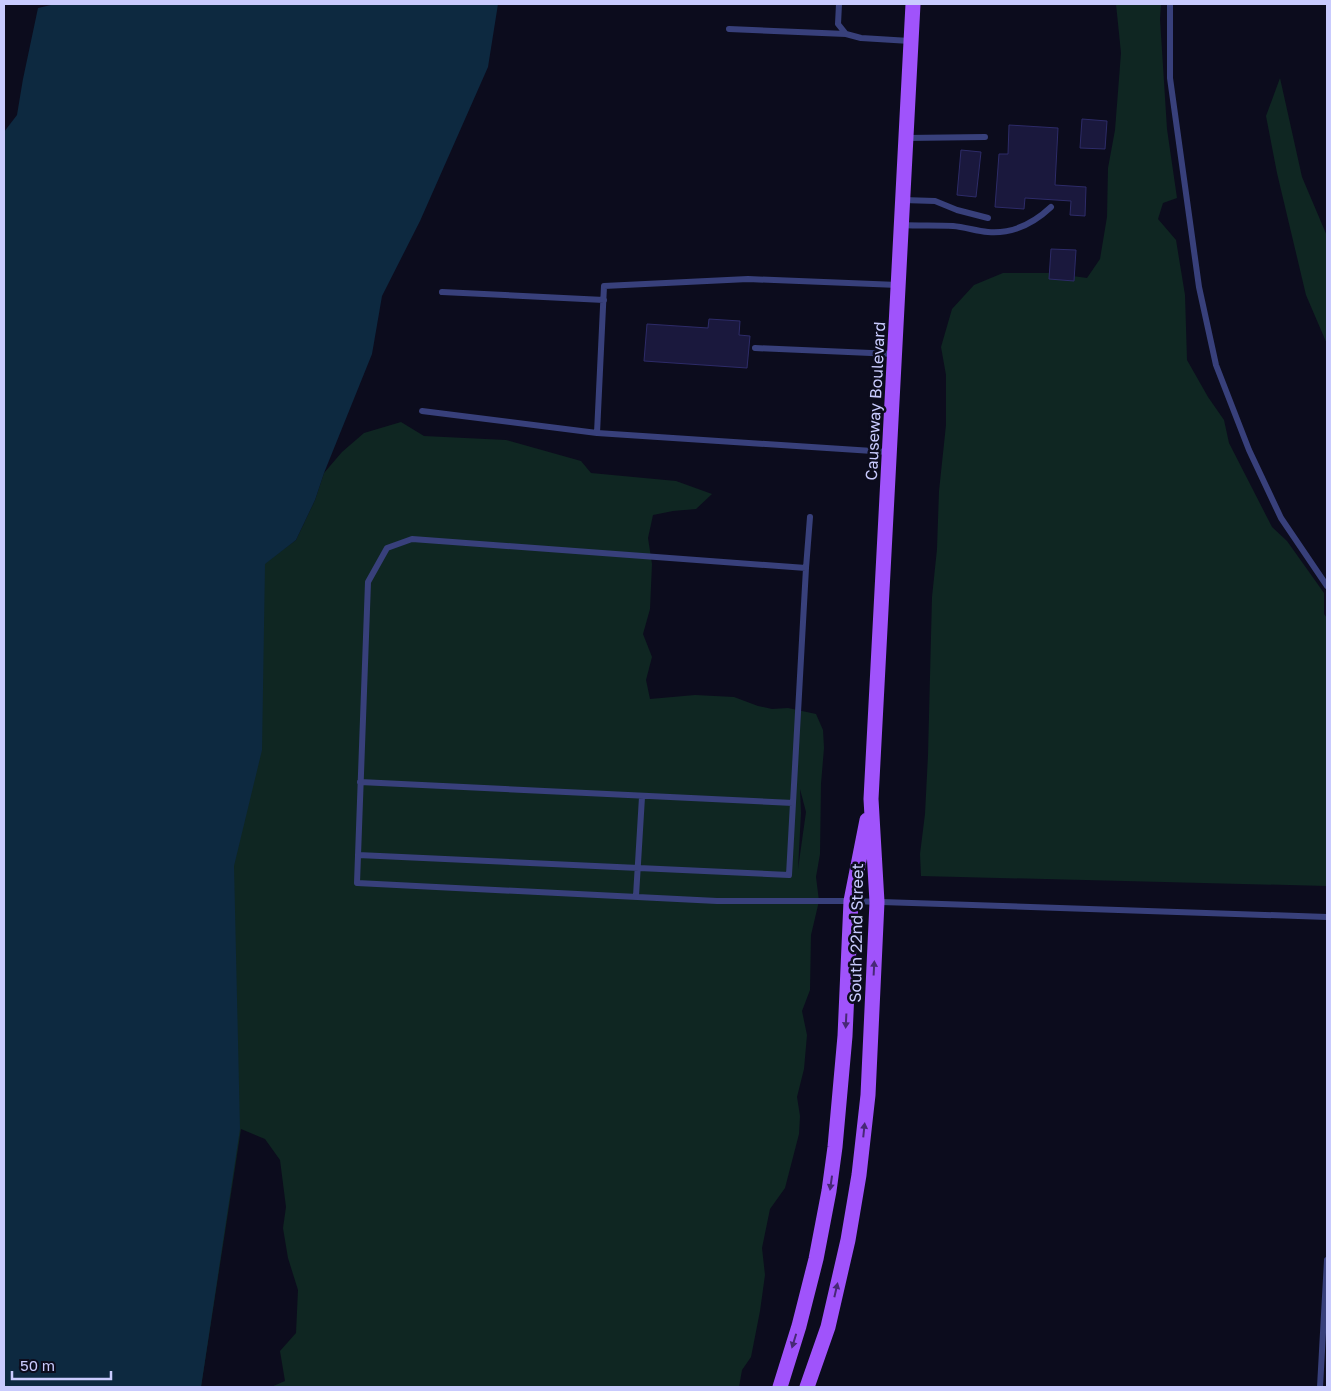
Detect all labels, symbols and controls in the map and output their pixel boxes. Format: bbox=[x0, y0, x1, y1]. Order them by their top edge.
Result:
street label: Causeway Boulevard bbox=[861, 321, 889, 481]
street label: South 22nd Street bbox=[845, 863, 867, 1003]
one-way arrow bbox=[870, 960, 878, 976]
one-way arrow bbox=[841, 1013, 849, 1029]
one-way arrow bbox=[860, 1122, 868, 1138]
one-way arrow bbox=[826, 1175, 834, 1191]
one-way arrow bbox=[832, 1283, 840, 1298]
one-way arrow bbox=[790, 1333, 797, 1348]
scale bar bbox=[12, 1348, 111, 1380]
text: 50 m bbox=[20, 1356, 55, 1374]

